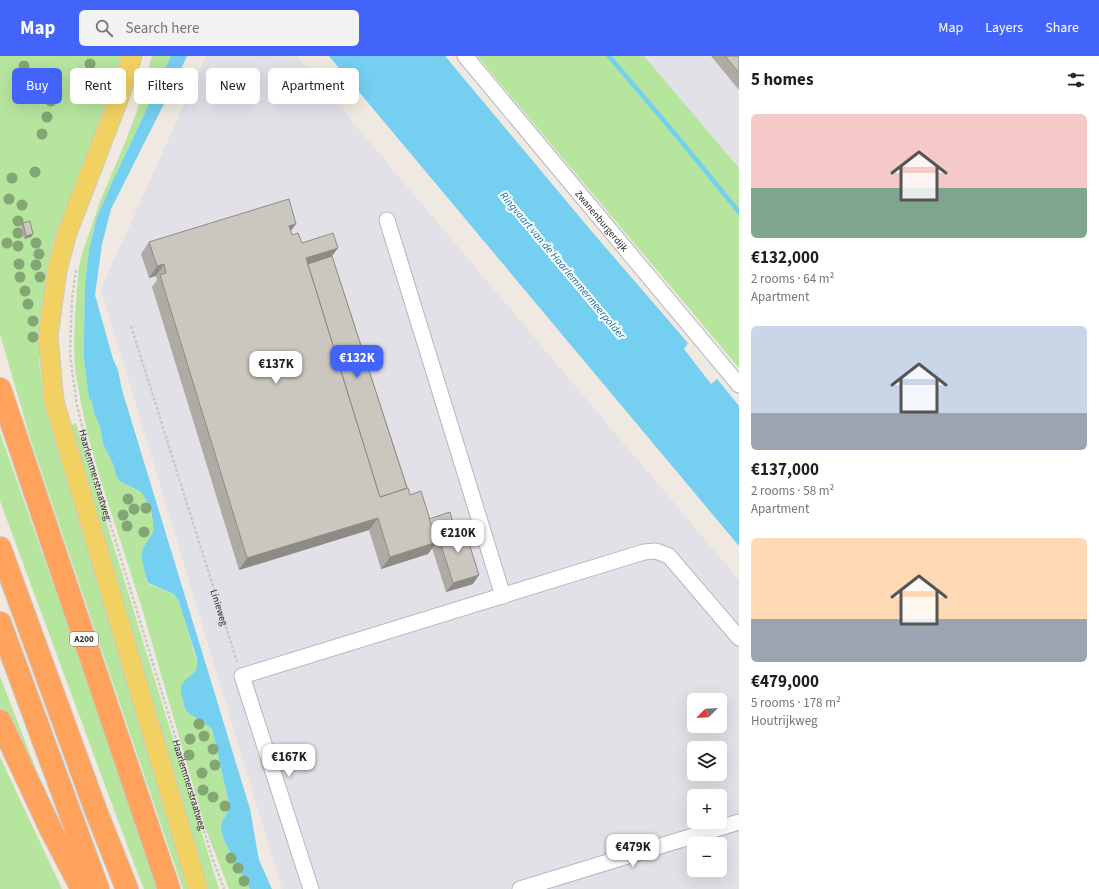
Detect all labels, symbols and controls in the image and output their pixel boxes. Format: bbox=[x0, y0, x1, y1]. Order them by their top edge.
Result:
search box bbox=[79, 10, 359, 46]
text: Map bbox=[20, 15, 55, 42]
icon: search bbox=[93, 17, 115, 39]
text: Search here bbox=[125, 18, 199, 39]
text: Map bbox=[938, 18, 963, 38]
text: Layers bbox=[985, 18, 1023, 38]
text: Share bbox=[1045, 18, 1079, 38]
chip: Buy bbox=[12, 68, 62, 104]
chip: Rent bbox=[70, 68, 126, 104]
chip: Filters bbox=[134, 68, 198, 104]
chip: New bbox=[206, 68, 260, 104]
chip: Apartment bbox=[268, 68, 359, 104]
text: 5 homes bbox=[751, 68, 813, 92]
icon: filters bbox=[1065, 69, 1087, 91]
icon: home bbox=[883, 140, 955, 212]
street label: Zwanenburgerdijk bbox=[571, 187, 631, 255]
water label: Ringvaart van de Haarlemmermeerpolder bbox=[496, 188, 630, 343]
text: €132,000 bbox=[751, 246, 819, 270]
text: 2 rooms · 64 m² bbox=[751, 270, 834, 288]
text: Apartment bbox=[751, 288, 809, 306]
pin: €132K bbox=[329, 345, 385, 379]
text: €132K bbox=[339, 349, 375, 367]
pin: €137K bbox=[248, 351, 304, 385]
icon: home bbox=[883, 352, 955, 424]
text: €137K bbox=[258, 355, 294, 373]
street label: Haarlemmerstraatweg bbox=[75, 428, 115, 522]
text: €137,000 bbox=[751, 458, 819, 482]
text: 2 rooms · 58 m² bbox=[751, 482, 834, 500]
text: Apartment bbox=[751, 500, 809, 518]
pin: €210K bbox=[430, 520, 486, 554]
text: €210K bbox=[440, 524, 476, 542]
icon: home bbox=[883, 564, 955, 636]
street label: Linieweg bbox=[206, 588, 231, 628]
road number: A200 bbox=[70, 632, 98, 646]
text: €479,000 bbox=[751, 670, 819, 694]
north arrow bbox=[687, 693, 727, 733]
map controls bbox=[687, 693, 727, 877]
text: 5 rooms · 178 m² bbox=[751, 694, 841, 712]
text: Houtrijkweg bbox=[751, 712, 818, 730]
street label: Haarlemmerstraatweg bbox=[169, 738, 209, 832]
button: layers bbox=[687, 741, 727, 781]
pin: €167K bbox=[261, 744, 317, 778]
text: €167K bbox=[271, 748, 307, 766]
button: + bbox=[687, 789, 727, 829]
pin: €479K bbox=[605, 834, 661, 868]
button: − bbox=[687, 837, 727, 877]
text: €479K bbox=[615, 838, 651, 856]

